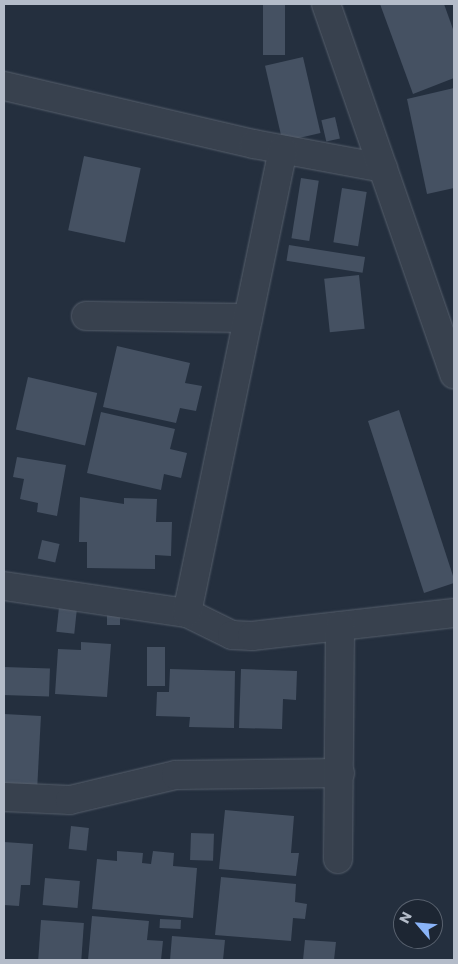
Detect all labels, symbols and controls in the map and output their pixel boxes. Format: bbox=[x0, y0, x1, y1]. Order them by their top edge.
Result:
north arrow bbox=[393, 899, 443, 949]
text: N bbox=[394, 908, 417, 927]

